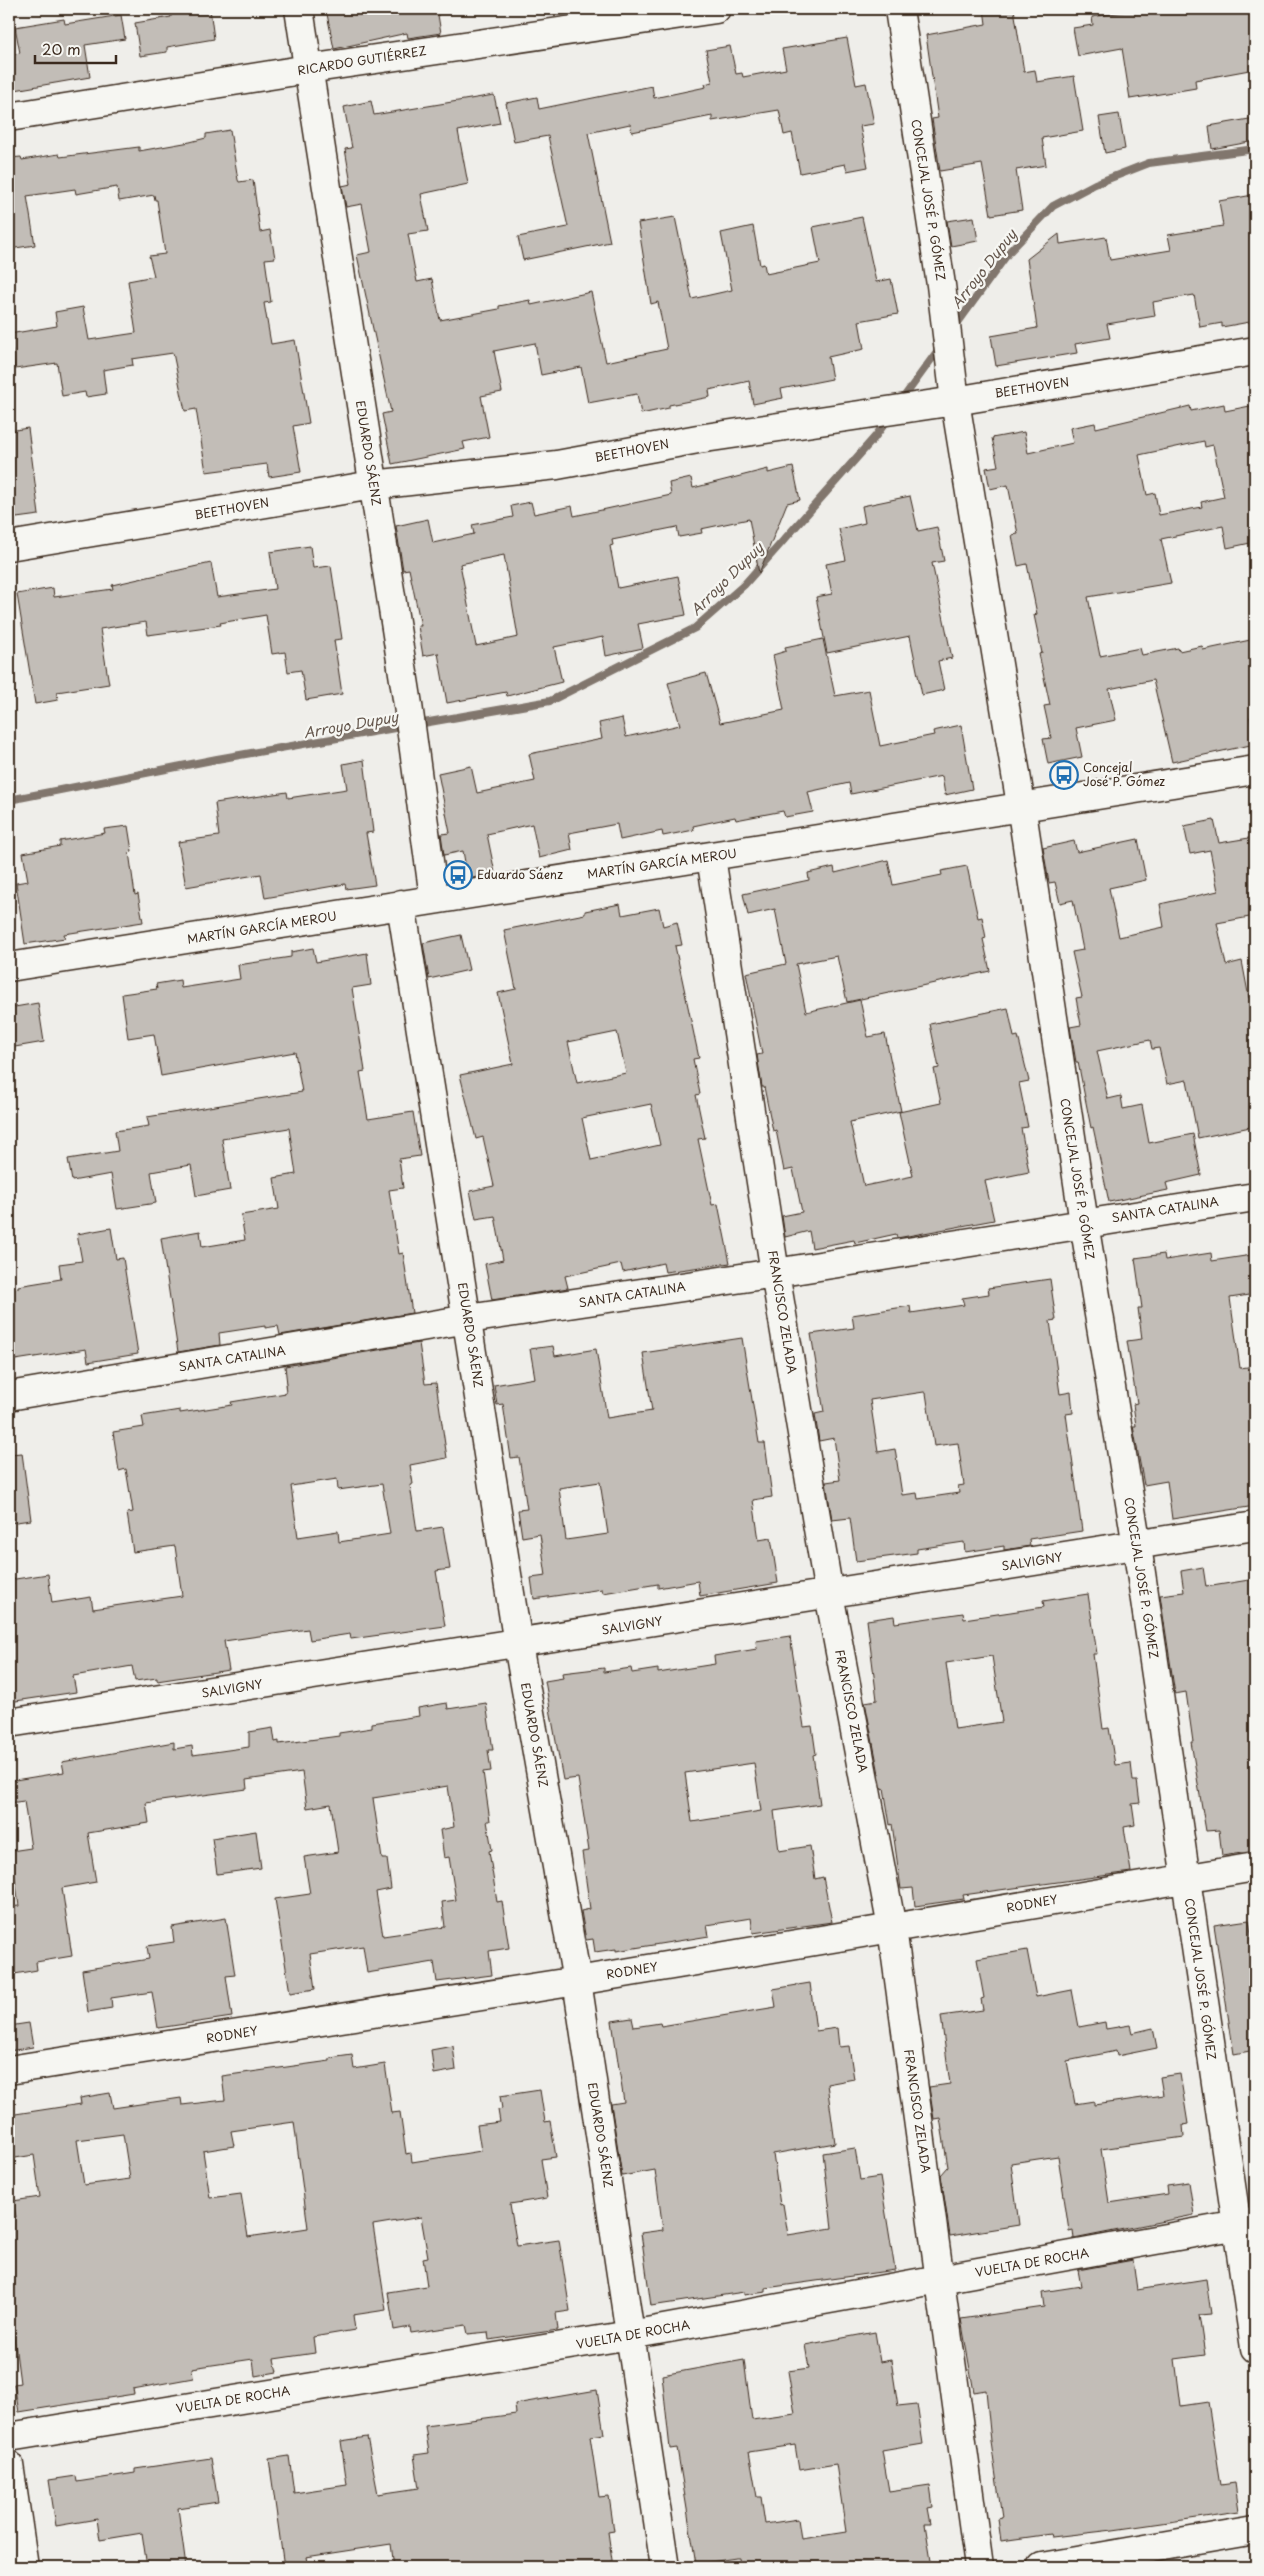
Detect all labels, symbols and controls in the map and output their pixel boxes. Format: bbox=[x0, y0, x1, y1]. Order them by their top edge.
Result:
scale bar bbox=[35, 32, 116, 64]
text: 20 m bbox=[42, 37, 81, 60]
street label: RICARDO GUTIÉRREZ bbox=[296, 41, 428, 79]
street label: CONCEJAL JOSÉ P. GÓMEZ bbox=[907, 118, 951, 282]
water label: Arroyo Dupuy bbox=[946, 224, 1022, 313]
street label: BEETHOVEN bbox=[993, 372, 1070, 402]
street label: EDUARDO SÁENZ bbox=[352, 399, 386, 507]
street label: BEETHOVEN bbox=[593, 434, 671, 466]
street label: BEETHOVEN bbox=[193, 493, 271, 523]
water label: Arroyo Dupuy bbox=[685, 537, 769, 620]
water label: Arroyo Dupuy bbox=[302, 706, 401, 743]
place label: Concejal José P. Gómez bbox=[1083, 758, 1165, 790]
bus stop icon: Concejal José P. Gómez bbox=[1049, 760, 1079, 790]
street label: MARTÍN GARCÍA MEROU bbox=[586, 844, 738, 882]
bus stop icon: Eduardo Sáenz bbox=[443, 860, 473, 890]
place label: Eduardo Sáenz bbox=[477, 865, 563, 883]
street label: MARTÍN GARCÍA MEROU bbox=[186, 906, 338, 948]
street label: CONCEJAL JOSÉ P. GÓMEZ bbox=[1056, 1097, 1100, 1261]
street label: SANTA CATALINA bbox=[1110, 1192, 1220, 1226]
street label: FRANCISCO ZELADA bbox=[764, 1249, 802, 1375]
street label: SANTA CATALINA bbox=[577, 1277, 687, 1311]
street label: EDUARDO SÁENZ bbox=[454, 1281, 488, 1389]
street label: SANTA CATALINA bbox=[177, 1341, 287, 1375]
street label: CONCEJAL JOSÉ P. GÓMEZ bbox=[1120, 1496, 1164, 1660]
street label: SALVIGNY bbox=[1000, 1547, 1064, 1575]
street label: SALVIGNY bbox=[600, 1611, 664, 1639]
street label: FRANCISCO ZELADA bbox=[831, 1648, 873, 1774]
street label: SALVIGNY bbox=[200, 1674, 264, 1702]
street label: EDUARDO SÁENZ bbox=[517, 1681, 553, 1789]
street label: RODNEY bbox=[1005, 1890, 1059, 1916]
street label: CONCEJAL JOSÉ P. GÓMEZ bbox=[1181, 1897, 1221, 2061]
street label: RODNEY bbox=[605, 1957, 659, 1983]
street label: RODNEY bbox=[205, 2021, 259, 2047]
street label: FRANCISCO ZELADA bbox=[900, 2048, 936, 2174]
street label: EDUARDO SÁENZ bbox=[584, 2081, 618, 2189]
street label: VUELTA DE ROCHA bbox=[973, 2243, 1090, 2281]
street label: VUELTA DE ROCHA bbox=[574, 2315, 691, 2353]
street label: VUELTA DE ROCHA bbox=[174, 2381, 291, 2417]

